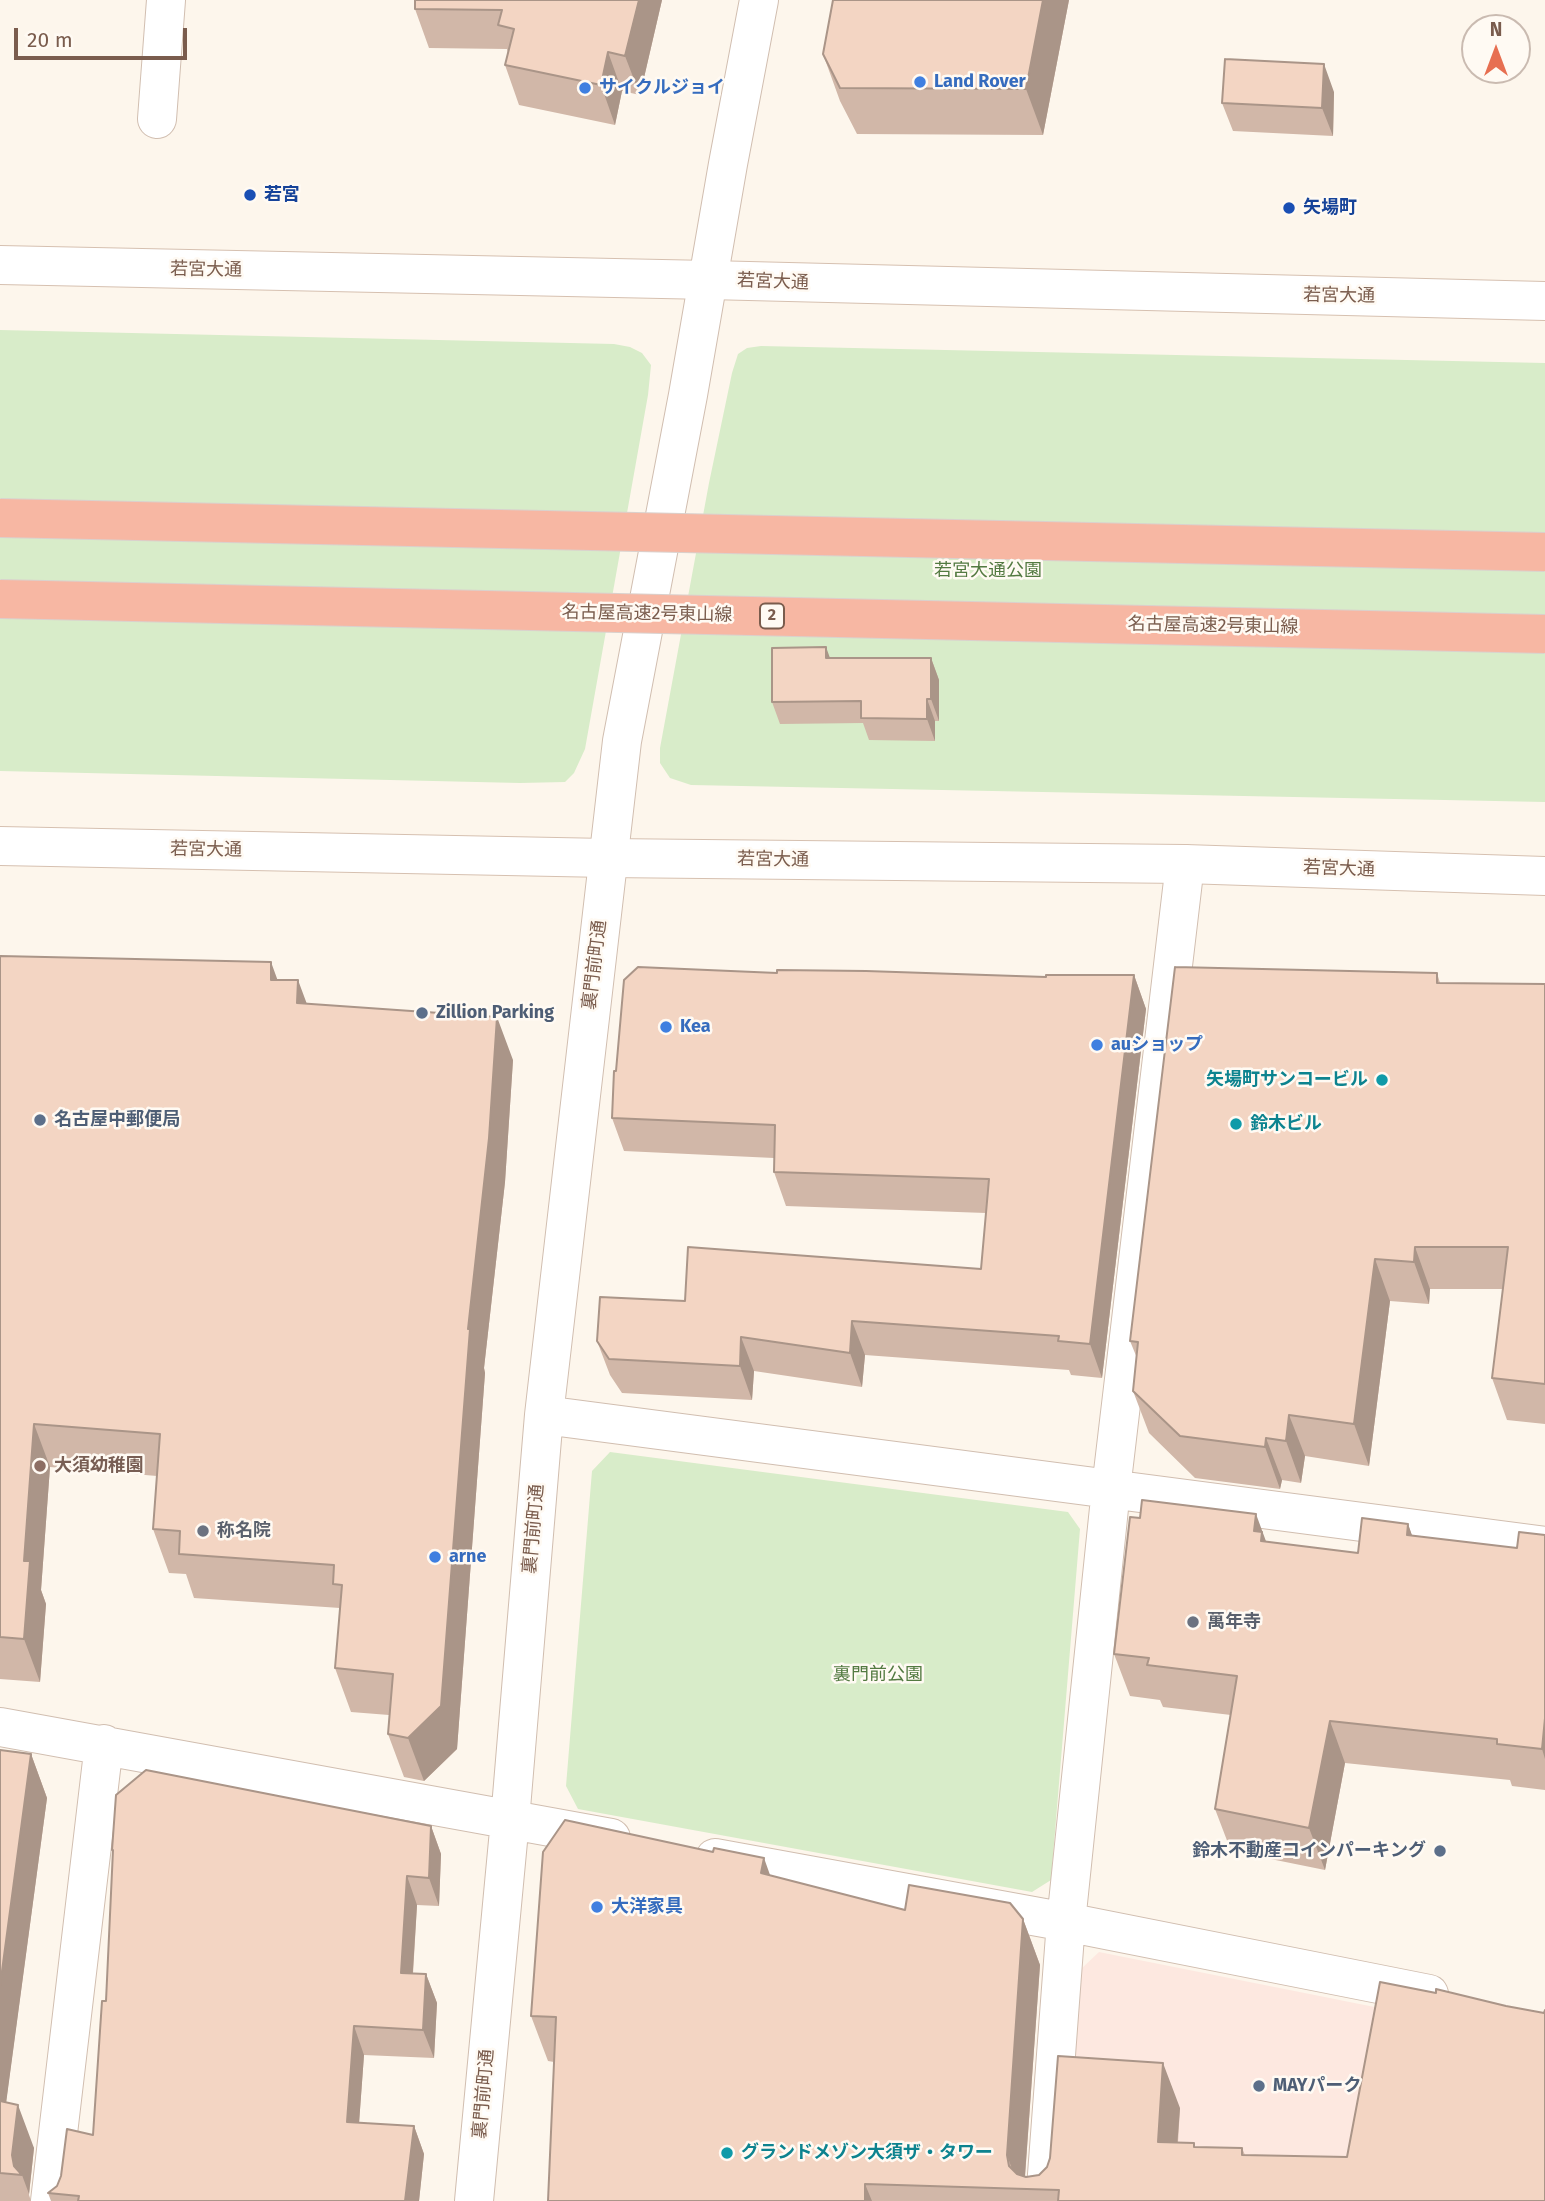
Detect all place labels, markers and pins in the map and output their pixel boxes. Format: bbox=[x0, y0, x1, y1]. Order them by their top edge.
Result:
place label: Land Rover bbox=[934, 71, 1026, 93]
marker: Land Rover bbox=[912, 74, 928, 90]
place label: サイクルジョイ bbox=[599, 77, 725, 99]
marker: サイクルジョイ bbox=[577, 80, 593, 96]
place label: 若宮 bbox=[264, 184, 300, 206]
marker: 若宮 bbox=[242, 187, 258, 203]
place label: 矢場町 bbox=[1303, 197, 1357, 219]
marker: 矢場町 bbox=[1281, 200, 1297, 216]
place label: Zillion Parking bbox=[436, 1002, 554, 1024]
marker: Zillion Parking bbox=[414, 1005, 430, 1021]
place label: Kea bbox=[680, 1016, 711, 1038]
marker: Kea bbox=[658, 1019, 674, 1035]
place label: auショップ bbox=[1111, 1034, 1203, 1056]
marker: auショップ bbox=[1089, 1037, 1105, 1053]
place label: 矢場町サンコービル bbox=[1206, 1069, 1368, 1091]
marker: 矢場町サンコービル bbox=[1374, 1072, 1390, 1088]
place label: 名古屋中郵便局 bbox=[54, 1109, 180, 1131]
marker: 名古屋中郵便局 bbox=[32, 1112, 48, 1128]
place label: 鈴木ビル bbox=[1250, 1113, 1322, 1135]
marker: 鈴木ビル bbox=[1228, 1116, 1244, 1132]
place label: 大須幼稚園 bbox=[54, 1455, 144, 1477]
marker: 大須幼稚園 bbox=[32, 1458, 48, 1474]
place label: 称名院 bbox=[217, 1520, 271, 1542]
marker: 称名院 bbox=[195, 1523, 211, 1539]
place label: arne bbox=[449, 1546, 486, 1568]
marker: arne bbox=[427, 1549, 443, 1565]
place label: 萬年寺 bbox=[1207, 1611, 1261, 1633]
marker: 萬年寺 bbox=[1185, 1614, 1201, 1630]
place label: 鈴木不動産コインパーキング bbox=[1192, 1840, 1426, 1862]
marker: 鈴木不動産コインパーキング bbox=[1432, 1843, 1448, 1859]
place label: 大洋家具 bbox=[611, 1896, 683, 1918]
marker: 大洋家具 bbox=[589, 1899, 605, 1915]
place label: MAYパーク bbox=[1273, 2075, 1361, 2097]
marker: MAYパーク bbox=[1251, 2078, 1267, 2094]
place label: グランドメゾン大須ザ・タワー bbox=[741, 2142, 993, 2164]
marker: グランドメゾン大須ザ・タワー bbox=[719, 2145, 735, 2161]

